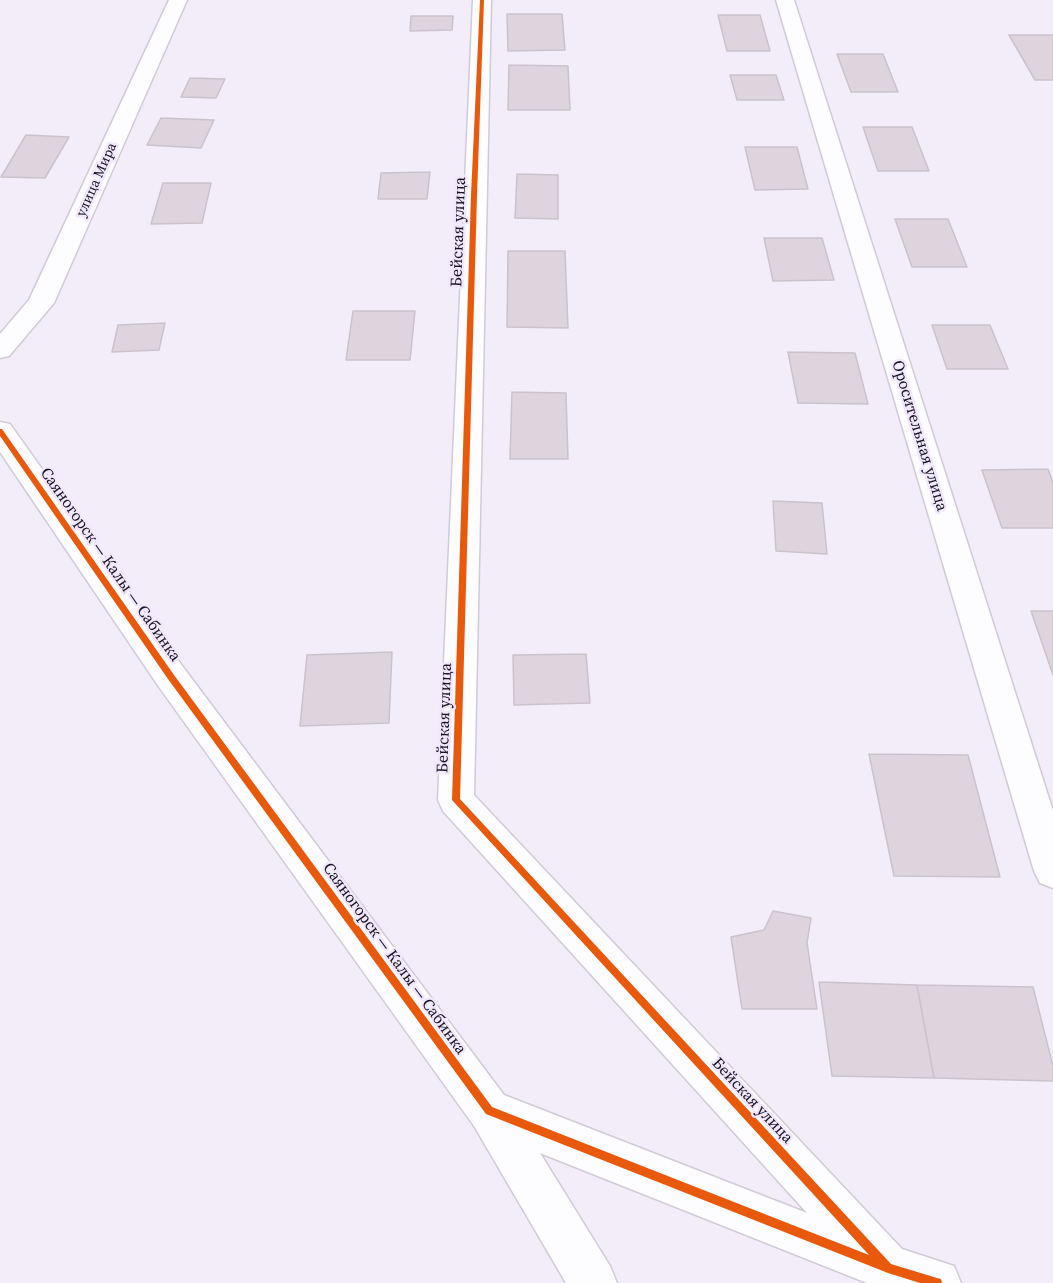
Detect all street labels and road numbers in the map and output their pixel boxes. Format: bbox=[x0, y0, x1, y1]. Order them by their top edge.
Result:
street label: улица Мира bbox=[73, 140, 121, 220]
street label: Бейская улица bbox=[447, 177, 471, 287]
street label: Оросительная улица bbox=[887, 358, 951, 514]
street label: Саяногорск — Калы — Сабинка bbox=[36, 464, 184, 666]
street label: Бейская улица bbox=[433, 663, 457, 773]
street label: Саяногорск — Калы — Сабинка bbox=[318, 859, 470, 1059]
street label: Бейская улица bbox=[707, 1054, 797, 1148]

